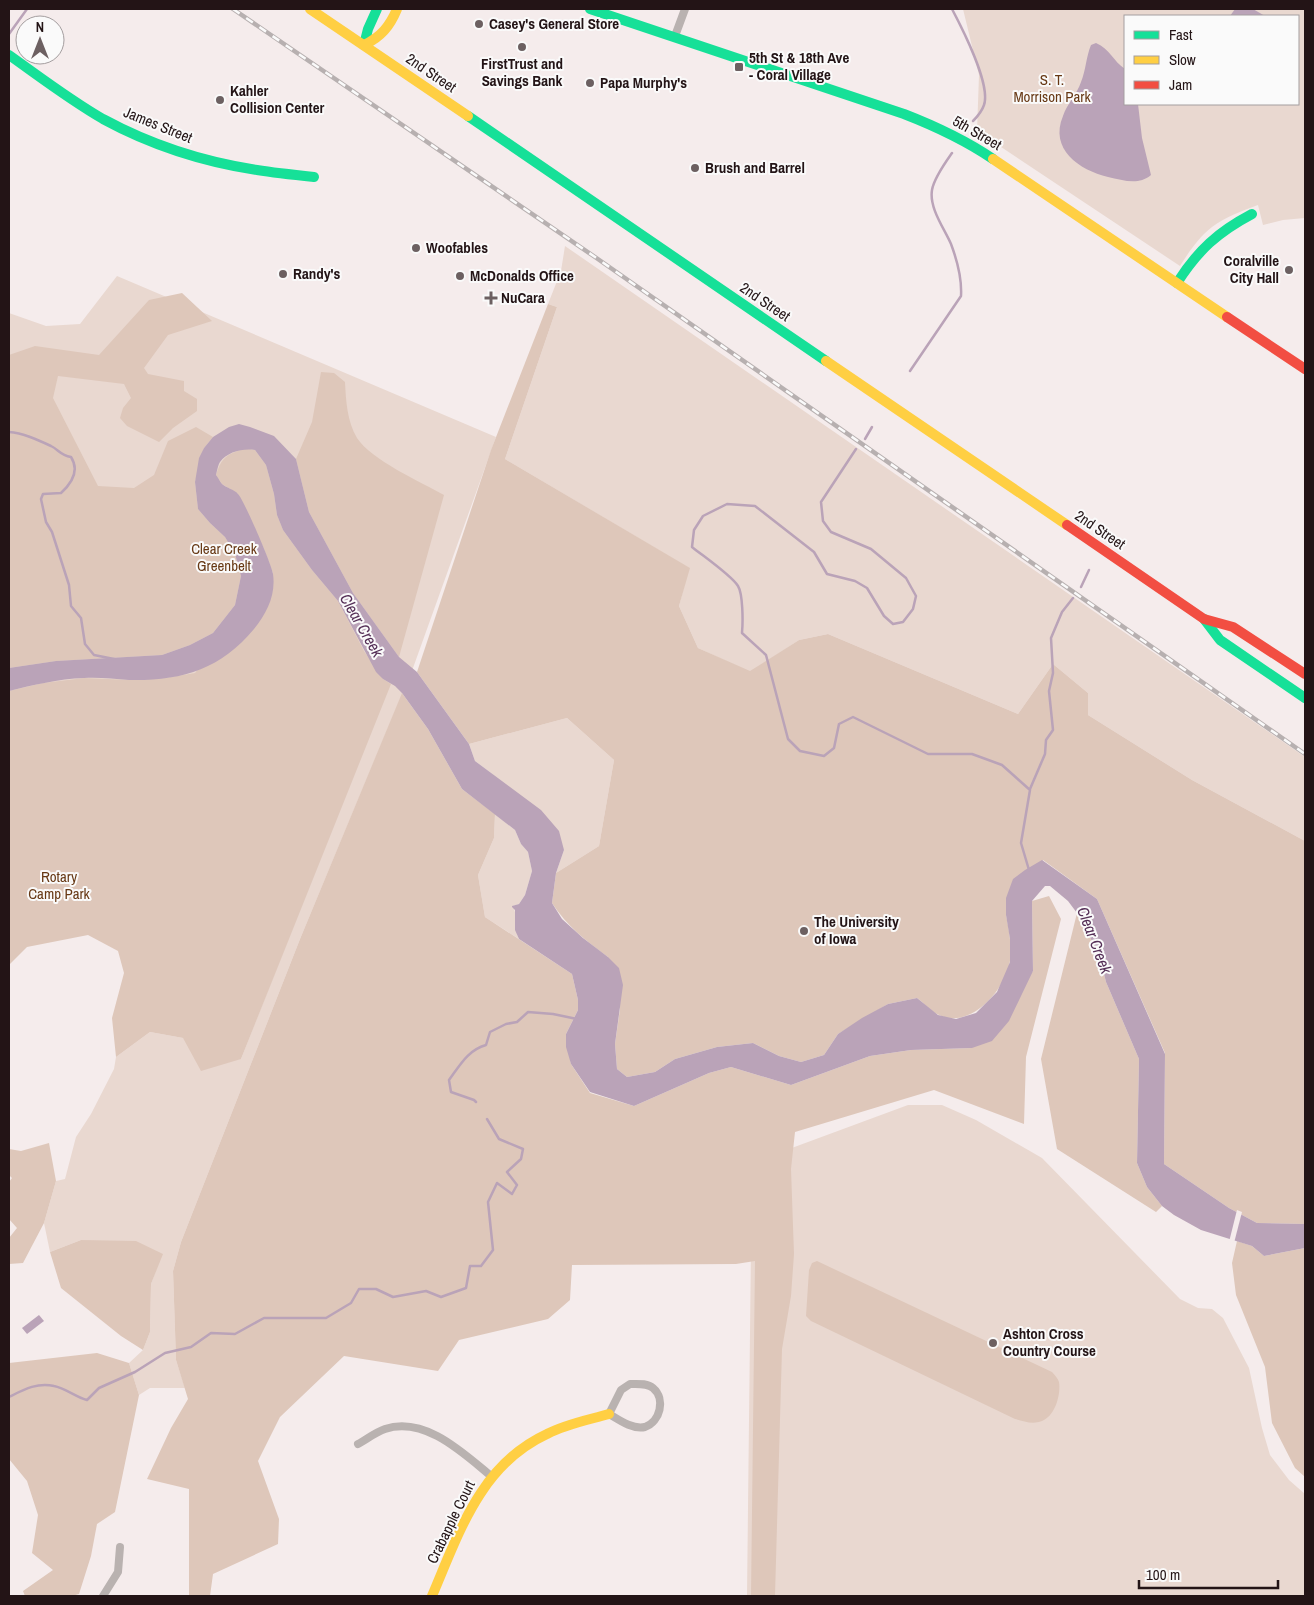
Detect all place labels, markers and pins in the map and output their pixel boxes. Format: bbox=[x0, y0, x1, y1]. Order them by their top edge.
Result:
place label: Casey's General Store bbox=[489, 13, 619, 34]
marker: Casey's General Store bbox=[473, 18, 485, 30]
marker: FirstTrust and Savings Bank bbox=[516, 41, 528, 53]
place label: 5th St & 18th Ave - Coral Village bbox=[749, 47, 849, 85]
place label: FirstTrust and Savings Bank bbox=[481, 53, 563, 91]
marker: 5th St & 18th Ave - Coral Village bbox=[733, 61, 745, 73]
place label: Papa Murphy's bbox=[600, 72, 687, 93]
marker: Papa Murphy's bbox=[584, 77, 596, 89]
place label: Kahler Collision Center bbox=[230, 80, 325, 118]
marker: Kahler Collision Center bbox=[214, 94, 226, 106]
place label: Brush and Barrel bbox=[705, 157, 805, 178]
marker: Brush and Barrel bbox=[689, 162, 701, 174]
place label: Woofables bbox=[426, 237, 488, 258]
marker: Woofables bbox=[410, 242, 422, 254]
place label: Coralville City Hall bbox=[1224, 250, 1279, 288]
place label: Randy's bbox=[293, 263, 341, 284]
marker: Coralville City Hall bbox=[1283, 264, 1295, 276]
place label: McDonalds Office bbox=[470, 265, 574, 286]
marker: Randy's bbox=[277, 268, 289, 280]
marker: McDonalds Office bbox=[454, 270, 466, 282]
place label: NuCara bbox=[501, 287, 545, 308]
marker: NuCara bbox=[485, 292, 497, 304]
place label: The University of Iowa bbox=[814, 911, 899, 949]
marker: The University of Iowa bbox=[798, 925, 810, 937]
place label: Ashton Cross Country Course bbox=[1003, 1323, 1096, 1361]
marker: Ashton Cross Country Course bbox=[987, 1337, 999, 1349]

